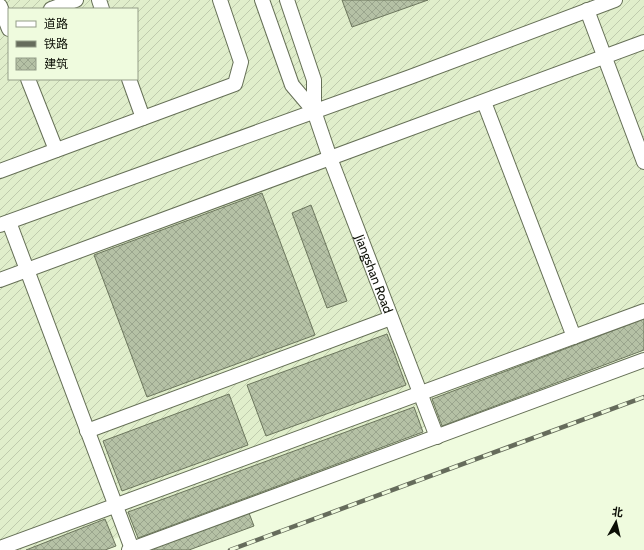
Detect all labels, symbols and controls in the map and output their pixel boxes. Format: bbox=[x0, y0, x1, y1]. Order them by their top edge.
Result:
legend bbox=[8, 8, 138, 80]
text: 道路 bbox=[44, 16, 68, 31]
text: 铁路 bbox=[44, 36, 68, 51]
text: 建筑 bbox=[44, 56, 68, 71]
street label: Jiangshan Road bbox=[352, 231, 397, 315]
north arrow bbox=[596, 502, 636, 542]
text: 北 bbox=[611, 504, 624, 520]

